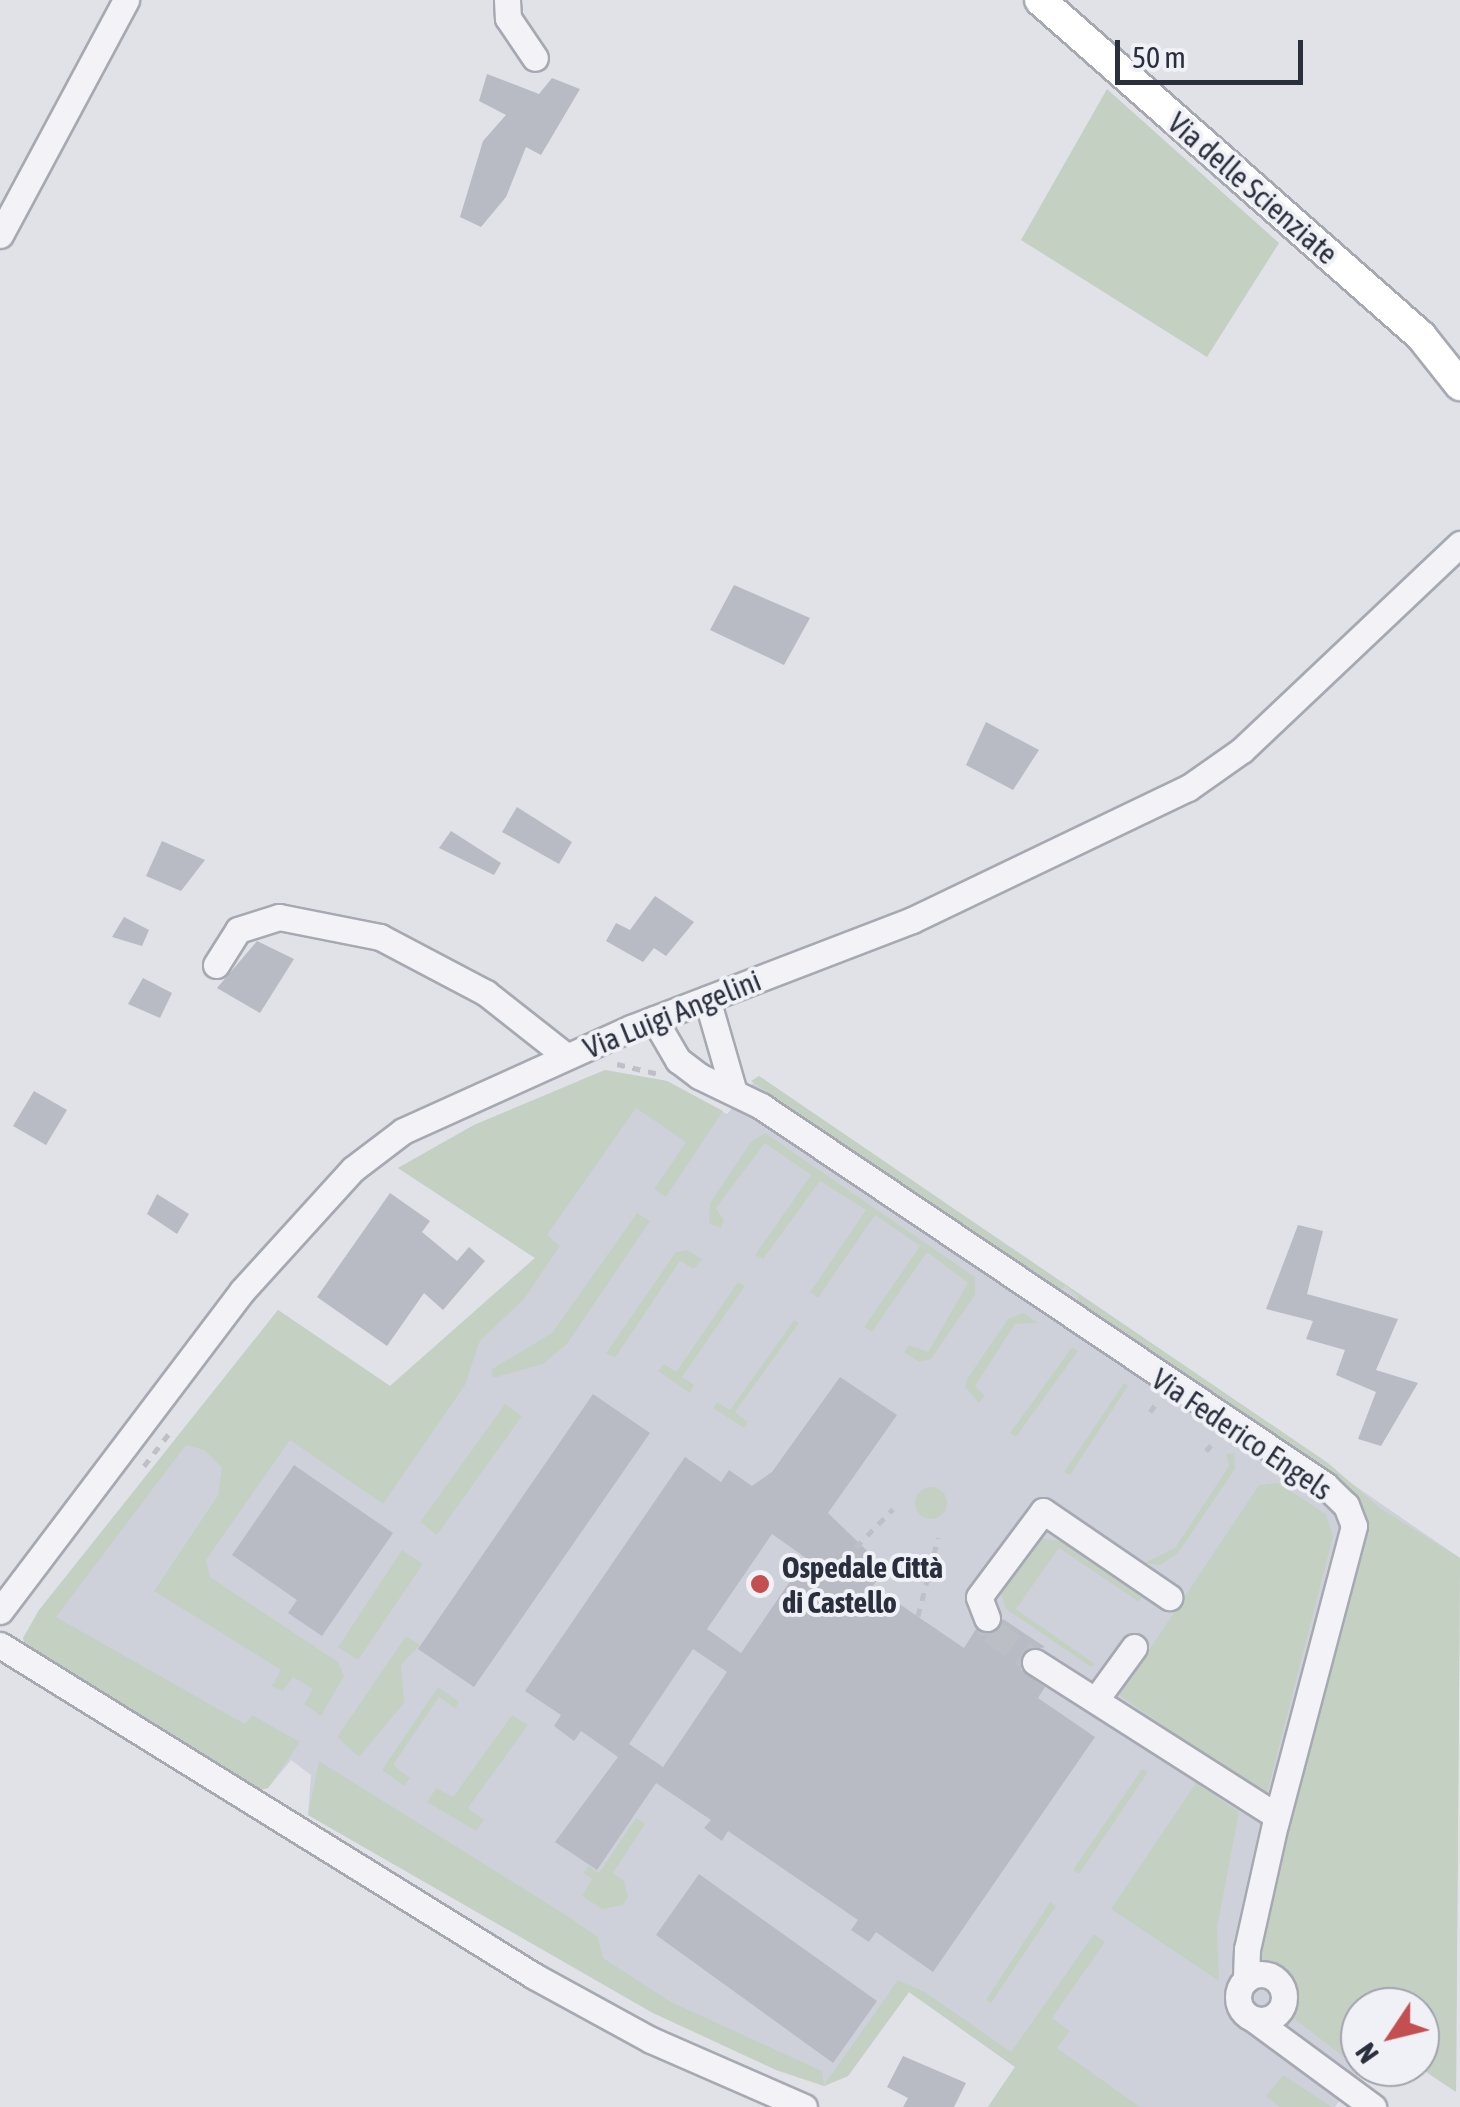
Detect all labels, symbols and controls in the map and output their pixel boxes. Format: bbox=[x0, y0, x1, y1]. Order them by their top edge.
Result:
scale bar bbox=[1120, 20, 1308, 82]
text: 50 m bbox=[1132, 40, 1186, 74]
street label: Via delle Scienziate bbox=[1161, 104, 1345, 272]
street label: Via Luigi Angelini bbox=[578, 962, 766, 1066]
street label: Via Federico Engels bbox=[1145, 1361, 1339, 1507]
place label: Ospedale Città di Castello bbox=[782, 1549, 943, 1620]
marker: Ospedale Città di Castello bbox=[747, 1571, 773, 1597]
north arrow bbox=[1340, 1987, 1440, 2087]
text: N bbox=[1349, 2037, 1385, 2069]

